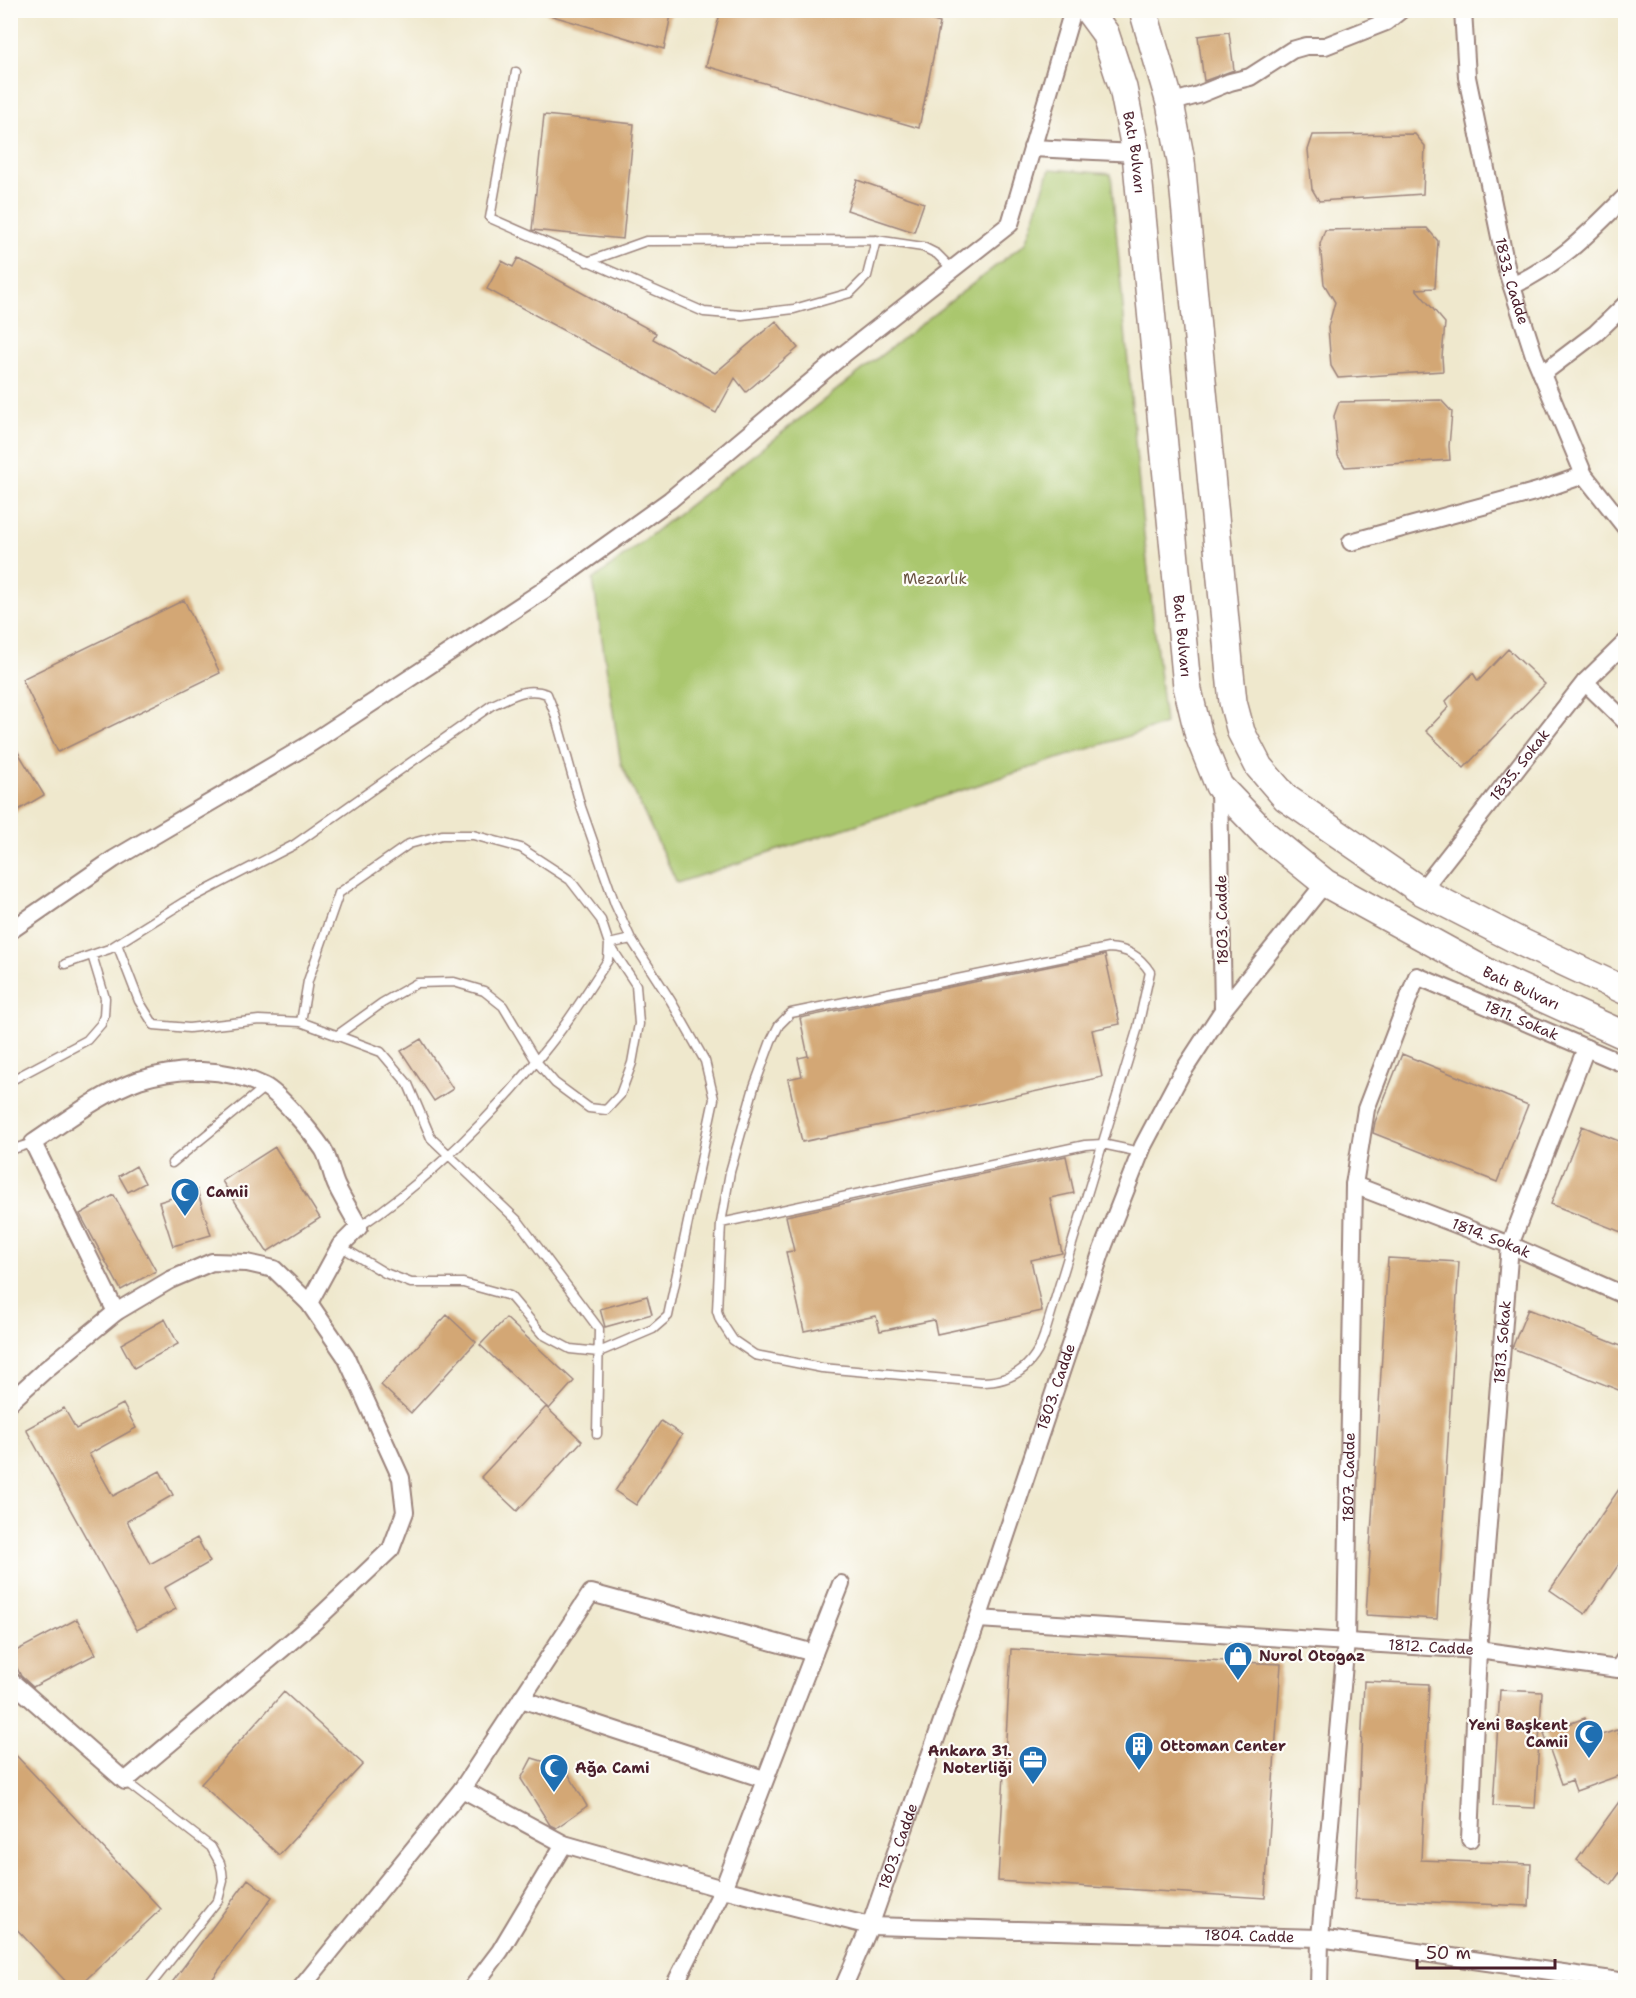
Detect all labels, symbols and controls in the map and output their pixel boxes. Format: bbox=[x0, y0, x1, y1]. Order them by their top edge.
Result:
street label: Batı Bulvarı bbox=[1118, 110, 1150, 195]
street label: 1833. Cadde bbox=[1490, 236, 1534, 327]
park label: Mezarlık bbox=[903, 569, 967, 589]
street label: Batı Bulvarı bbox=[1168, 594, 1196, 678]
street label: 1835. Sokak bbox=[1485, 725, 1554, 805]
street label: 1803. Cadde bbox=[1211, 875, 1233, 965]
street label: Batı Bulvarı bbox=[1479, 962, 1563, 1015]
street label: 1811. Sokak bbox=[1481, 996, 1562, 1045]
mosque icon: Camii bbox=[169, 1176, 201, 1218]
place label: Camii bbox=[206, 1182, 248, 1202]
street label: 1814. Sokak bbox=[1449, 1214, 1534, 1263]
street label: 1813. Sokak bbox=[1489, 1300, 1516, 1385]
street label: 1803. Cadde bbox=[1032, 1341, 1080, 1433]
street label: 1807. Cadde bbox=[1338, 1432, 1360, 1522]
street label: 1812. Cadde bbox=[1388, 1634, 1475, 1660]
shop icon: Nurol Otogaz bbox=[1222, 1640, 1254, 1682]
place label: Nurol Otogaz bbox=[1259, 1646, 1365, 1666]
place label: Yeni Başkent Camii bbox=[1469, 1715, 1568, 1752]
mosque icon: Yeni Başkent Camii bbox=[1573, 1718, 1605, 1760]
building icon: Ottoman Center bbox=[1123, 1730, 1155, 1772]
place label: Ottoman Center bbox=[1160, 1736, 1286, 1756]
place label: Ankara 31. Noterliği bbox=[928, 1741, 1012, 1778]
office icon: Ankara 31. Noterliği bbox=[1017, 1744, 1049, 1786]
mosque icon: Ağa Cami bbox=[538, 1752, 570, 1794]
place label: Ağa Cami bbox=[575, 1758, 650, 1778]
street label: 1803. Cadde bbox=[874, 1800, 922, 1892]
street label: 1804. Cadde bbox=[1204, 1925, 1295, 1947]
scale bar bbox=[1417, 1932, 1555, 1970]
text: 50 m bbox=[1426, 1941, 1471, 1965]

